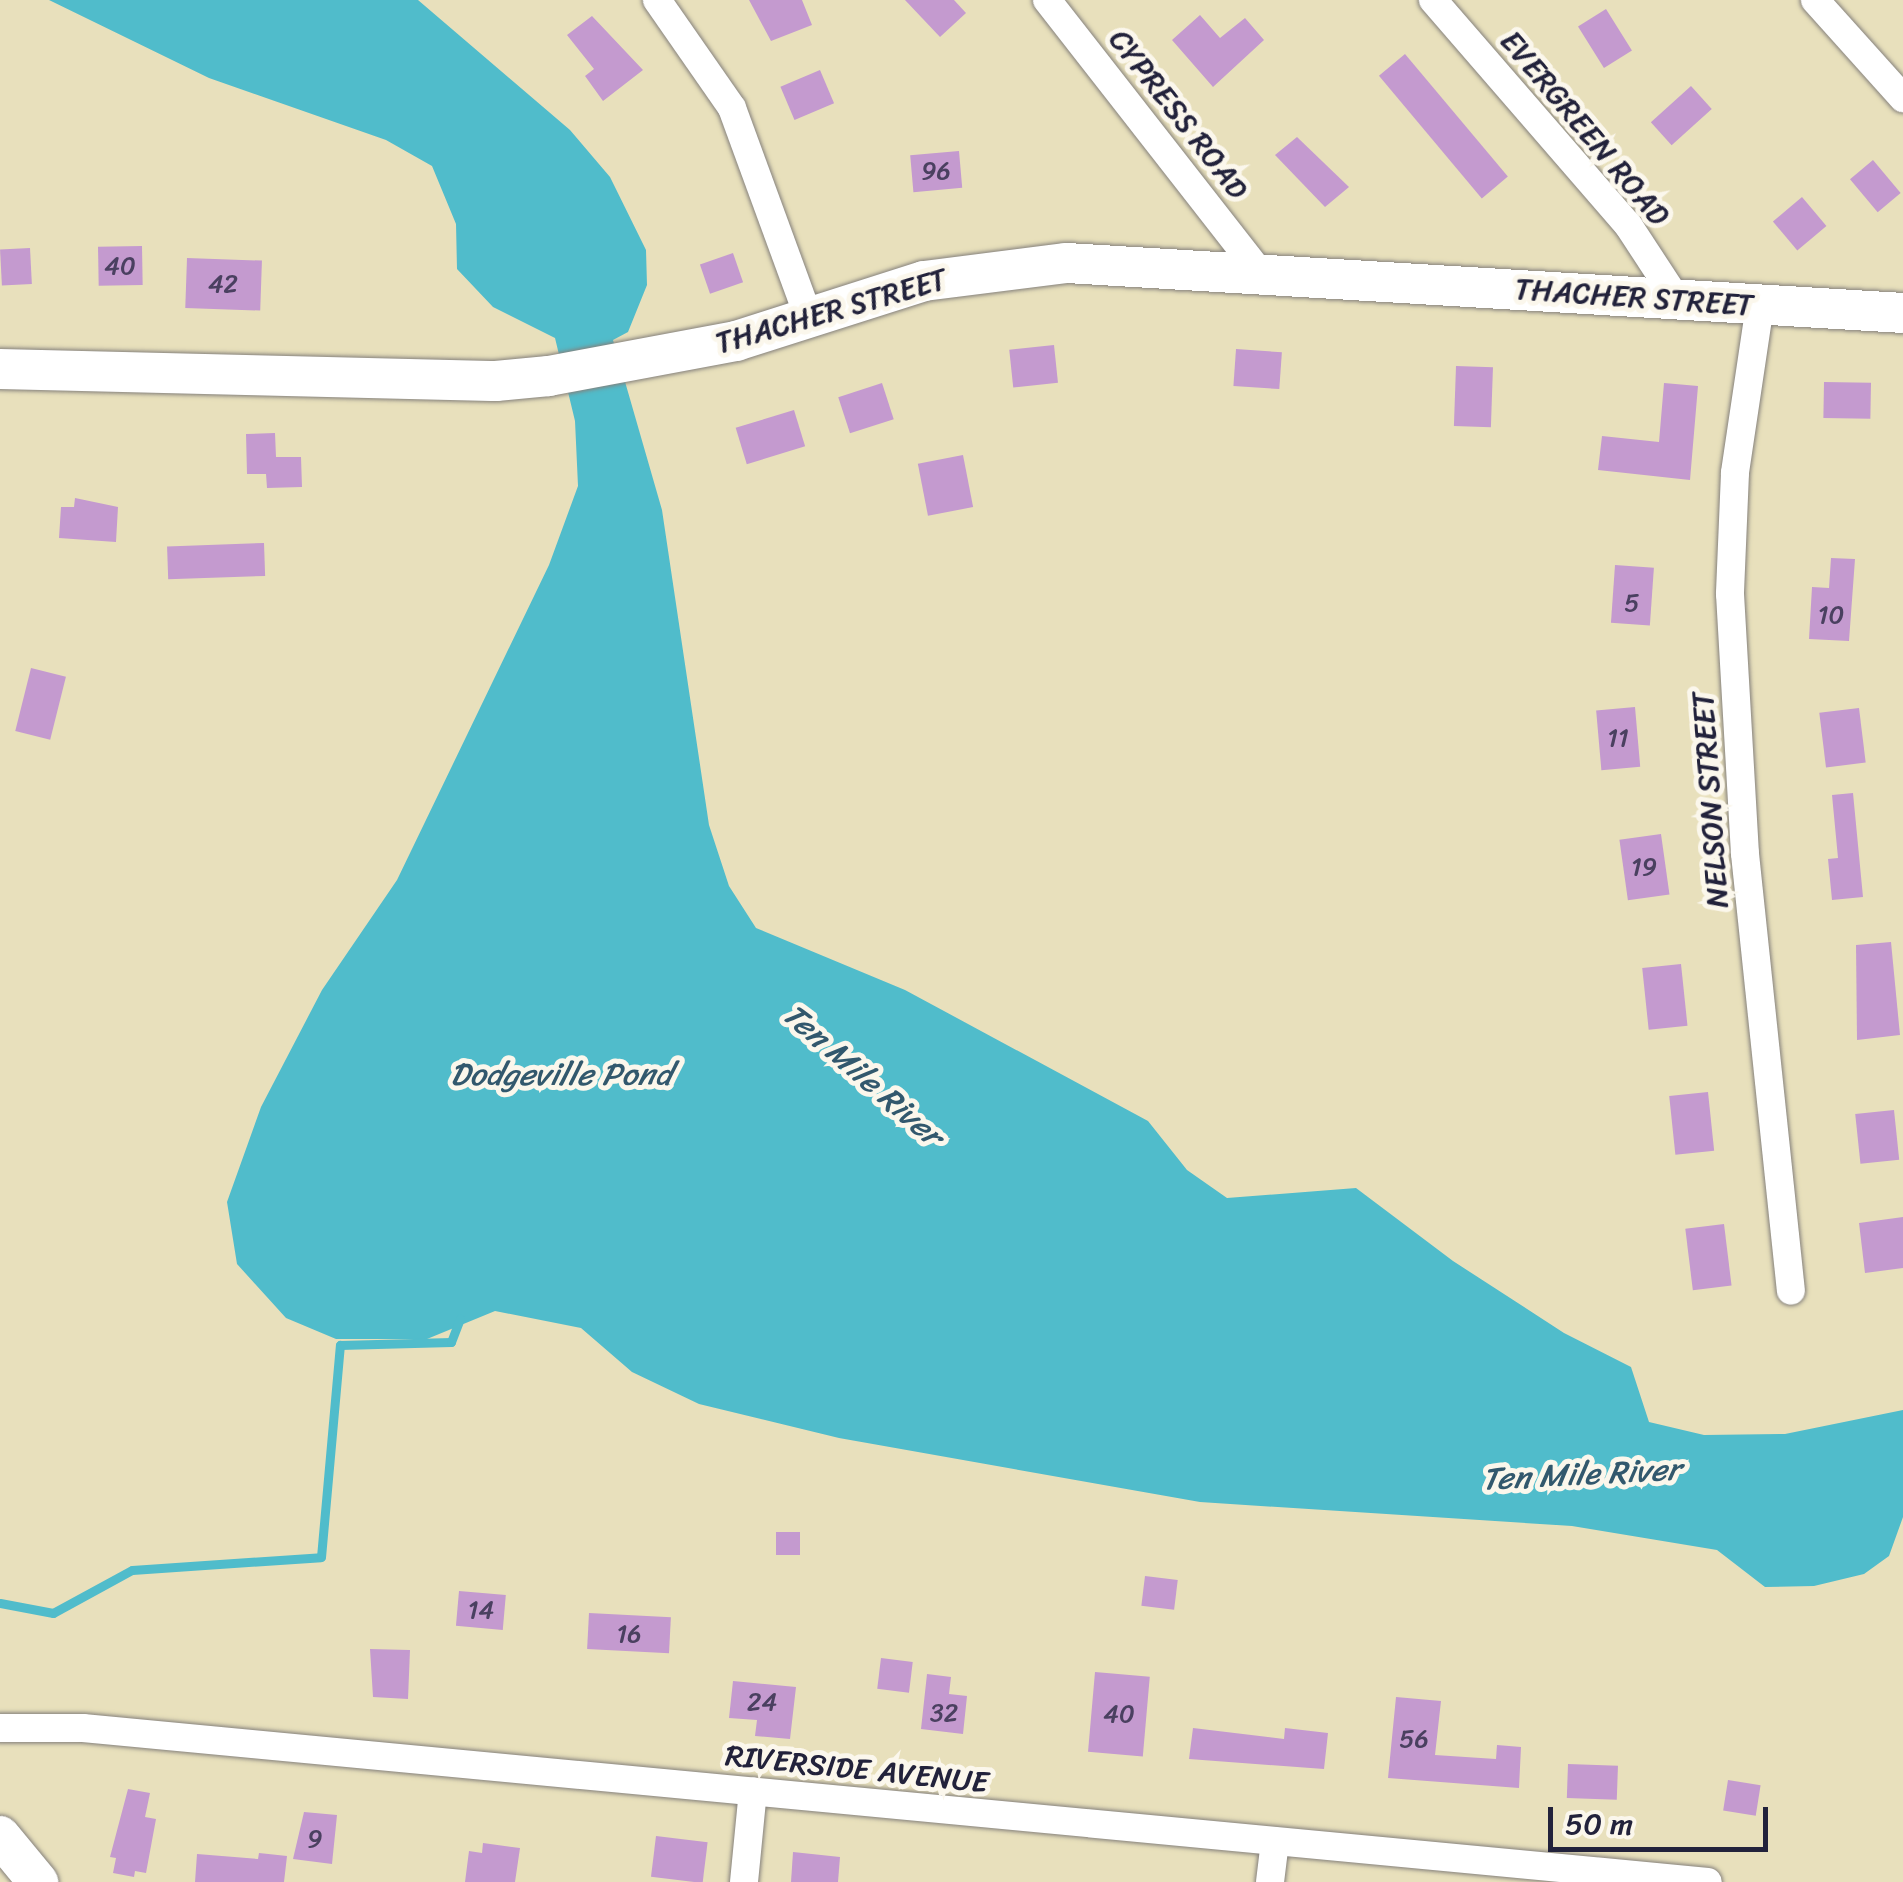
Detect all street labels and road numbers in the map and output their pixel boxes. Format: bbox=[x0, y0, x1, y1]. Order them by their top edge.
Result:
street label: CYPRESS ROAD bbox=[1102, 22, 1256, 206]
street label: EVERGREEN ROAD bbox=[1493, 23, 1677, 233]
street label: THACHER STREET bbox=[710, 260, 952, 362]
street label: THACHER STREET bbox=[1512, 271, 1756, 323]
street label: NELSON STREET bbox=[1684, 690, 1736, 910]
street label: RIVERSIDE AVENUE bbox=[724, 1737, 990, 1801]

